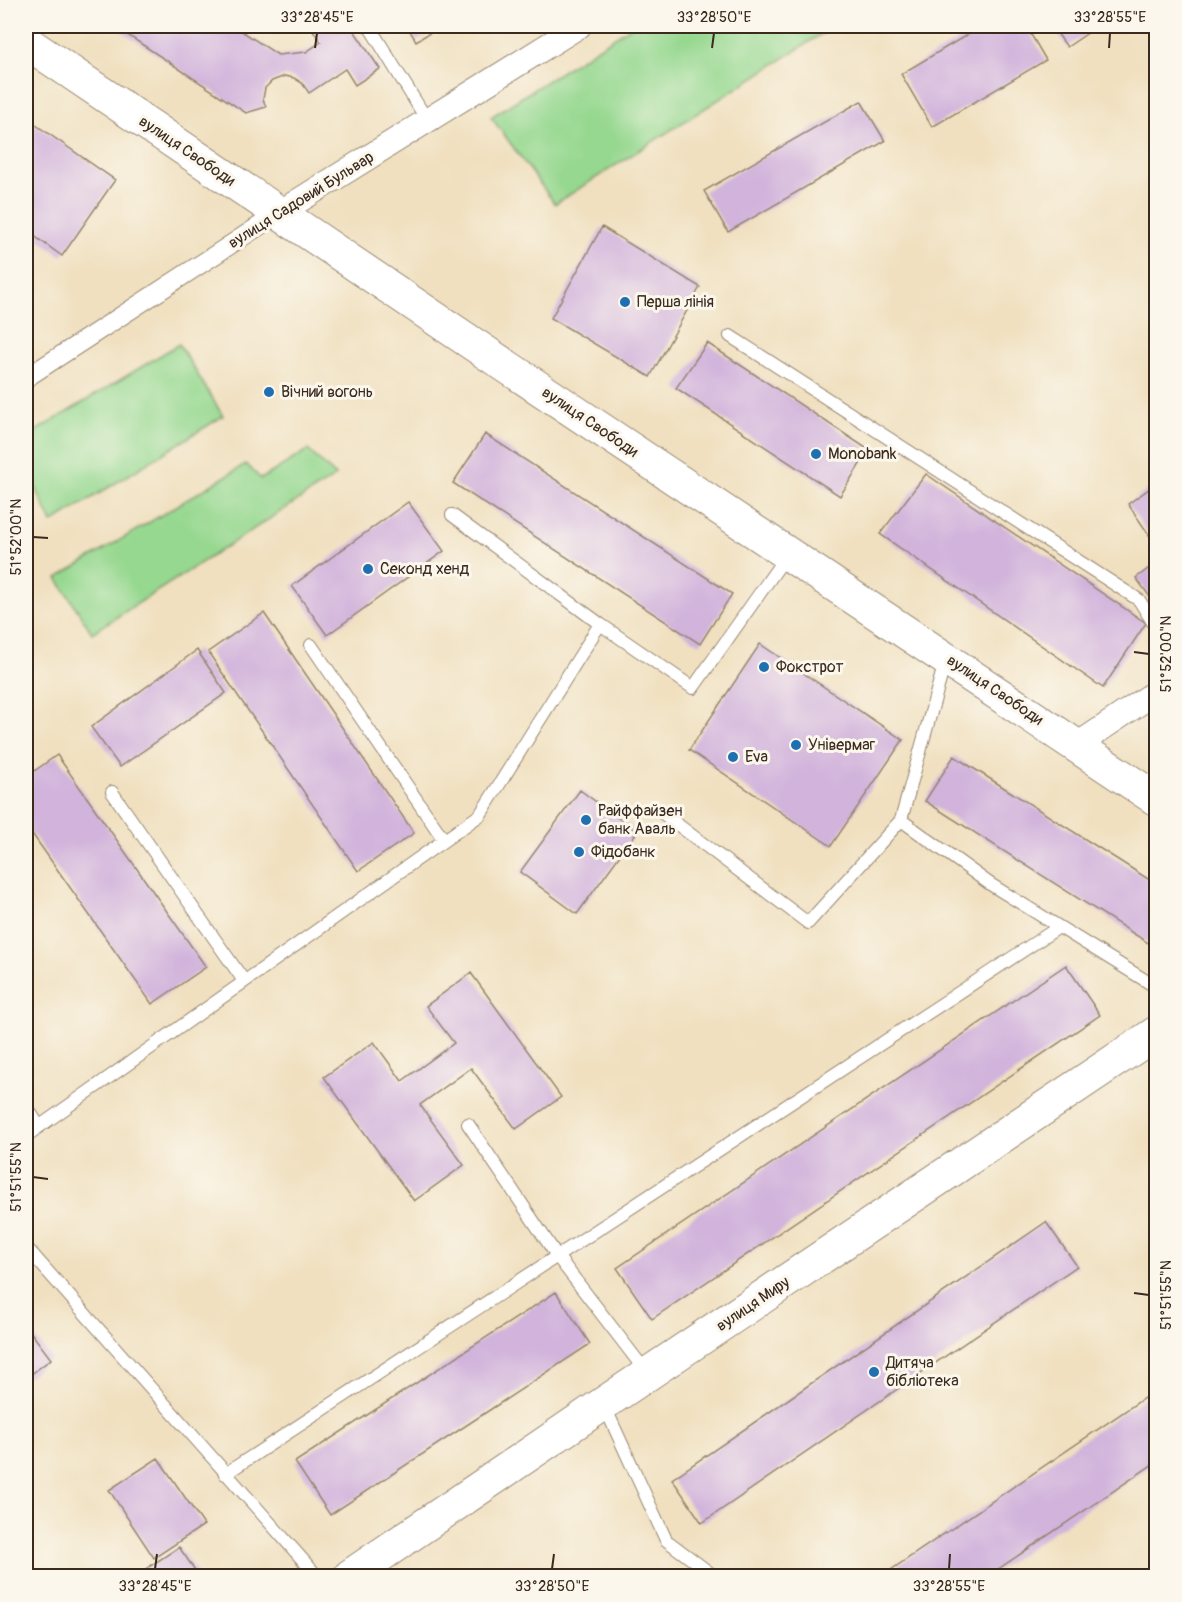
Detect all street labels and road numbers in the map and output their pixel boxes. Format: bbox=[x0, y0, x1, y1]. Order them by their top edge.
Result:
street label: вулиця Свободи bbox=[135, 111, 239, 191]
street label: вулиця Садовий Бульвар bbox=[224, 147, 378, 253]
street label: вулиця Свободи bbox=[538, 382, 642, 462]
street label: вулиця Свободи bbox=[943, 650, 1047, 730]
street label: вулиця Миру bbox=[712, 1272, 794, 1336]

